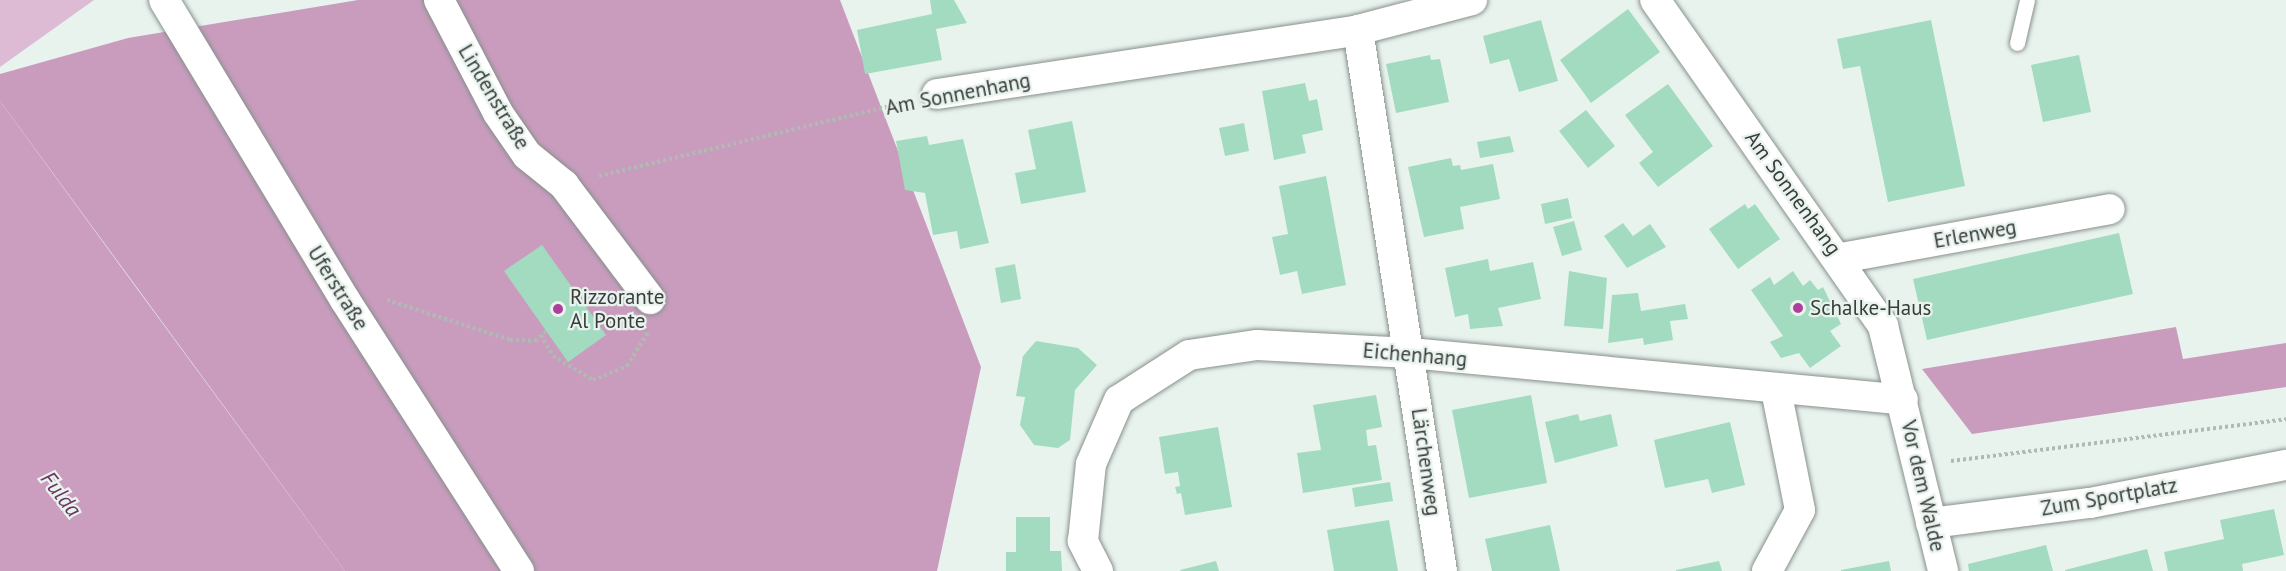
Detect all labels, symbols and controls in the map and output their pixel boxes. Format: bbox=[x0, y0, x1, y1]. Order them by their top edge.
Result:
street label: Lindenstraße bbox=[453, 40, 535, 154]
street label: Am Sonnenhang bbox=[883, 68, 1033, 120]
street label: Am Sonnenhang bbox=[1740, 126, 1846, 260]
street label: Erlenweg bbox=[1932, 214, 2018, 254]
street label: Uferstraße bbox=[302, 241, 374, 335]
place label: Rizzorante Al Ponte bbox=[570, 284, 664, 334]
place label: Schalke-Haus bbox=[1810, 295, 1931, 321]
marker: Schalke-Haus bbox=[1791, 301, 1805, 315]
marker: Rizzorante Al Ponte bbox=[551, 302, 565, 316]
street label: Eichenhang bbox=[1362, 338, 1468, 372]
street label: Lärchenweg bbox=[1406, 407, 1446, 517]
street label: Vor dem Walde bbox=[1896, 418, 1950, 554]
water label: Fulda bbox=[35, 466, 87, 522]
street label: Zum Sportplatz bbox=[2039, 473, 2179, 521]

